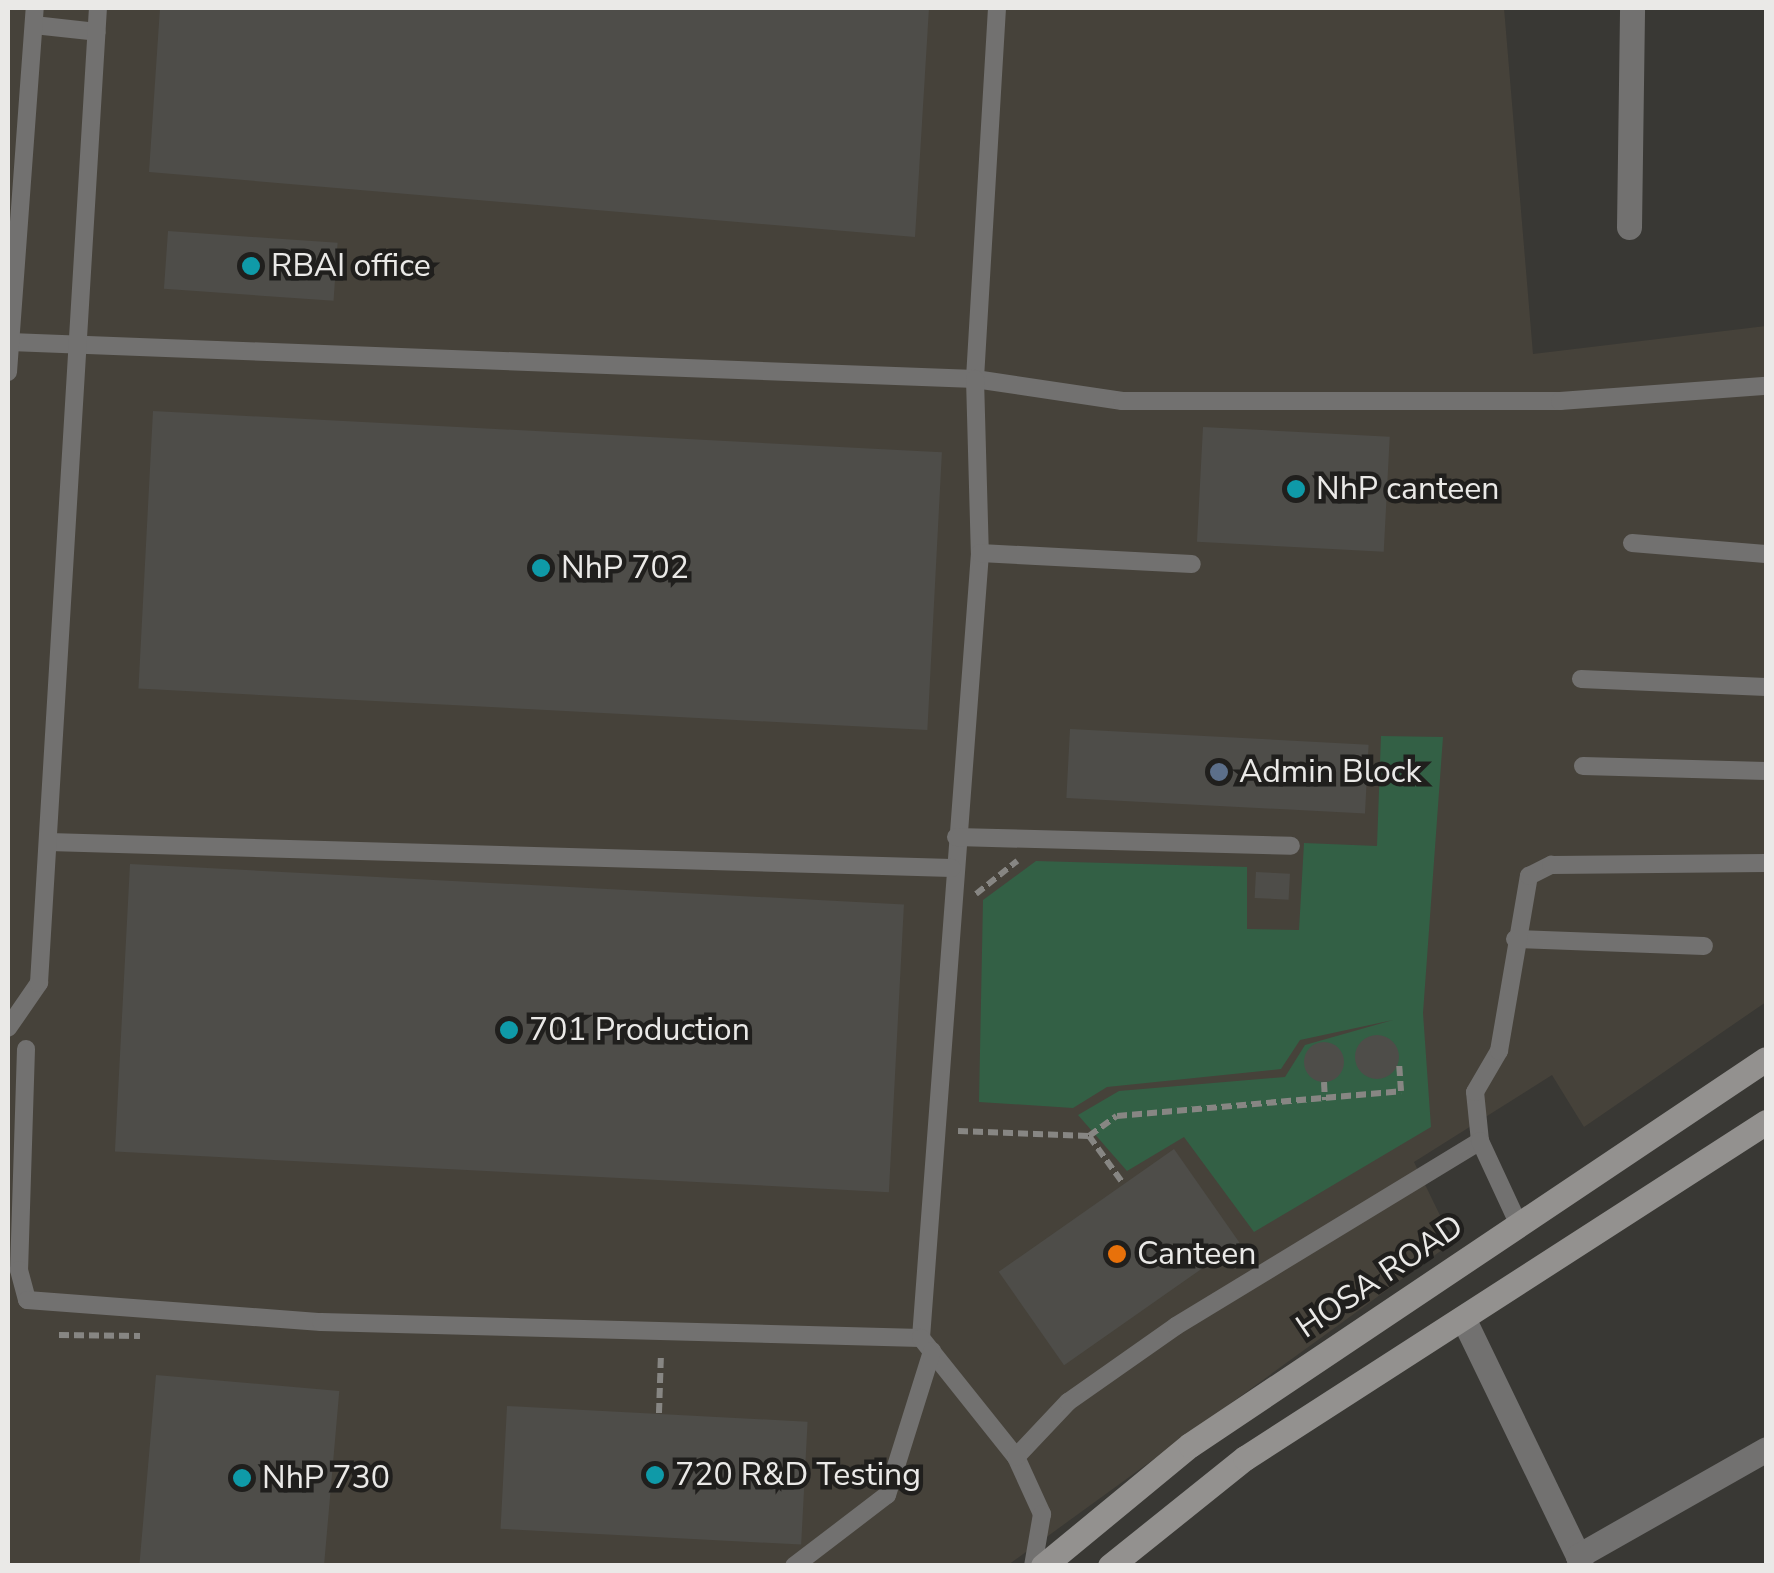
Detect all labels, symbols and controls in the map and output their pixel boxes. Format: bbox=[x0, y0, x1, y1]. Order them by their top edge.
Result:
place label: RBAI office bbox=[271, 247, 431, 285]
marker: RBAI office bbox=[240, 255, 262, 277]
place label: NhP canteen bbox=[1316, 470, 1499, 508]
marker: NhP canteen bbox=[1285, 478, 1307, 500]
place label: NhP 702 bbox=[561, 549, 689, 587]
marker: NhP 702 bbox=[530, 557, 552, 579]
place label: Admin Block bbox=[1239, 753, 1422, 791]
marker: Admin Block bbox=[1208, 761, 1230, 783]
place label: 701 Production bbox=[529, 1011, 750, 1049]
marker: 701 Production bbox=[498, 1019, 520, 1041]
street label: HOSA ROAD bbox=[1289, 1207, 1471, 1347]
place label: Canteen bbox=[1137, 1235, 1256, 1273]
marker: Canteen bbox=[1106, 1243, 1128, 1265]
place label: 720 R&D Testing bbox=[675, 1456, 921, 1494]
place label: NhP 730 bbox=[262, 1459, 390, 1497]
marker: 720 R&D Testing bbox=[644, 1464, 666, 1486]
marker: NhP 730 bbox=[231, 1467, 253, 1489]

